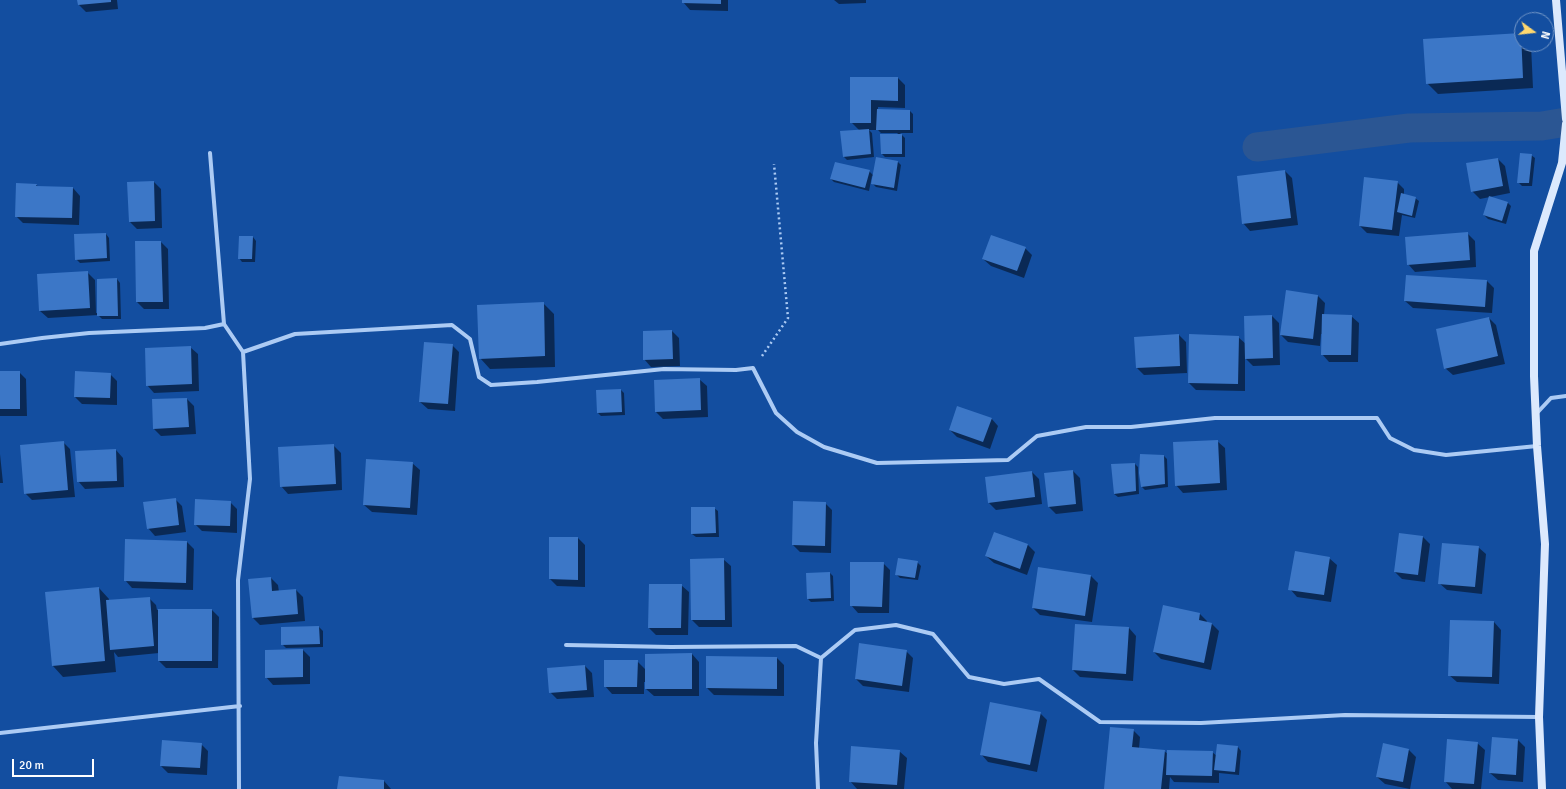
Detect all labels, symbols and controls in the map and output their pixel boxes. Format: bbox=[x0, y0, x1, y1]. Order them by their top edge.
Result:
north arrow bbox=[1514, 12, 1554, 52]
text: N bbox=[1538, 30, 1552, 40]
scale bar bbox=[14, 751, 96, 777]
text: 20 m bbox=[19, 758, 44, 773]

